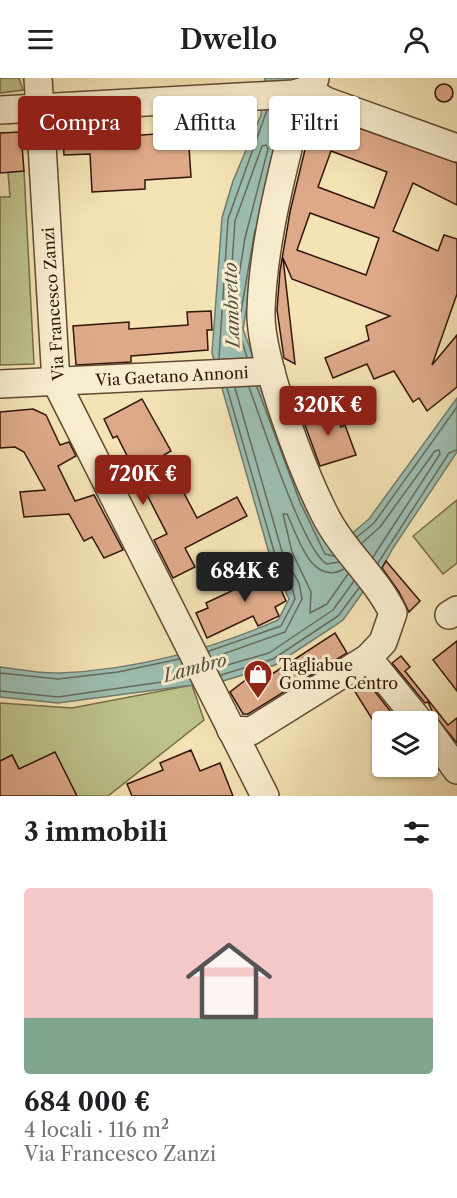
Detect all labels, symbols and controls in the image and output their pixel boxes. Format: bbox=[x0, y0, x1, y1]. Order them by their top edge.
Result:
icon: menu bbox=[24, 23, 57, 56]
text: Dwello bbox=[180, 23, 277, 56]
icon: person bbox=[400, 23, 433, 56]
chip: Compra bbox=[18, 96, 141, 150]
chip: Affitta bbox=[153, 96, 257, 150]
chip: Filtri bbox=[269, 96, 360, 150]
street label: Via Francesco Zanzi bbox=[38, 227, 68, 382]
water label: Lambretto bbox=[220, 262, 245, 350]
street label: Via Gaetano Annoni bbox=[94, 362, 249, 390]
pin: 320K € bbox=[279, 386, 377, 437]
text: 320K € bbox=[293, 393, 363, 417]
pin: 720K € bbox=[94, 455, 192, 506]
text: 720K € bbox=[109, 462, 177, 486]
pin: 684K € bbox=[196, 552, 294, 603]
text: 684K € bbox=[210, 559, 280, 583]
water label: Lambro bbox=[159, 649, 229, 688]
place label: Tagliabue Gomme Centro bbox=[279, 655, 398, 693]
shop icon: Tagliabue Gomme Centro bbox=[242, 658, 274, 700]
map controls bbox=[372, 711, 438, 777]
button: layers bbox=[372, 711, 438, 777]
text: 3 immobili bbox=[24, 816, 167, 848]
icon: filters bbox=[400, 816, 433, 849]
icon: home bbox=[175, 927, 283, 1035]
text: 684 000 € bbox=[24, 1086, 150, 1118]
text: 4 locali · 116 m² bbox=[24, 1118, 169, 1142]
text: Via Francesco Zanzi bbox=[24, 1142, 216, 1166]

